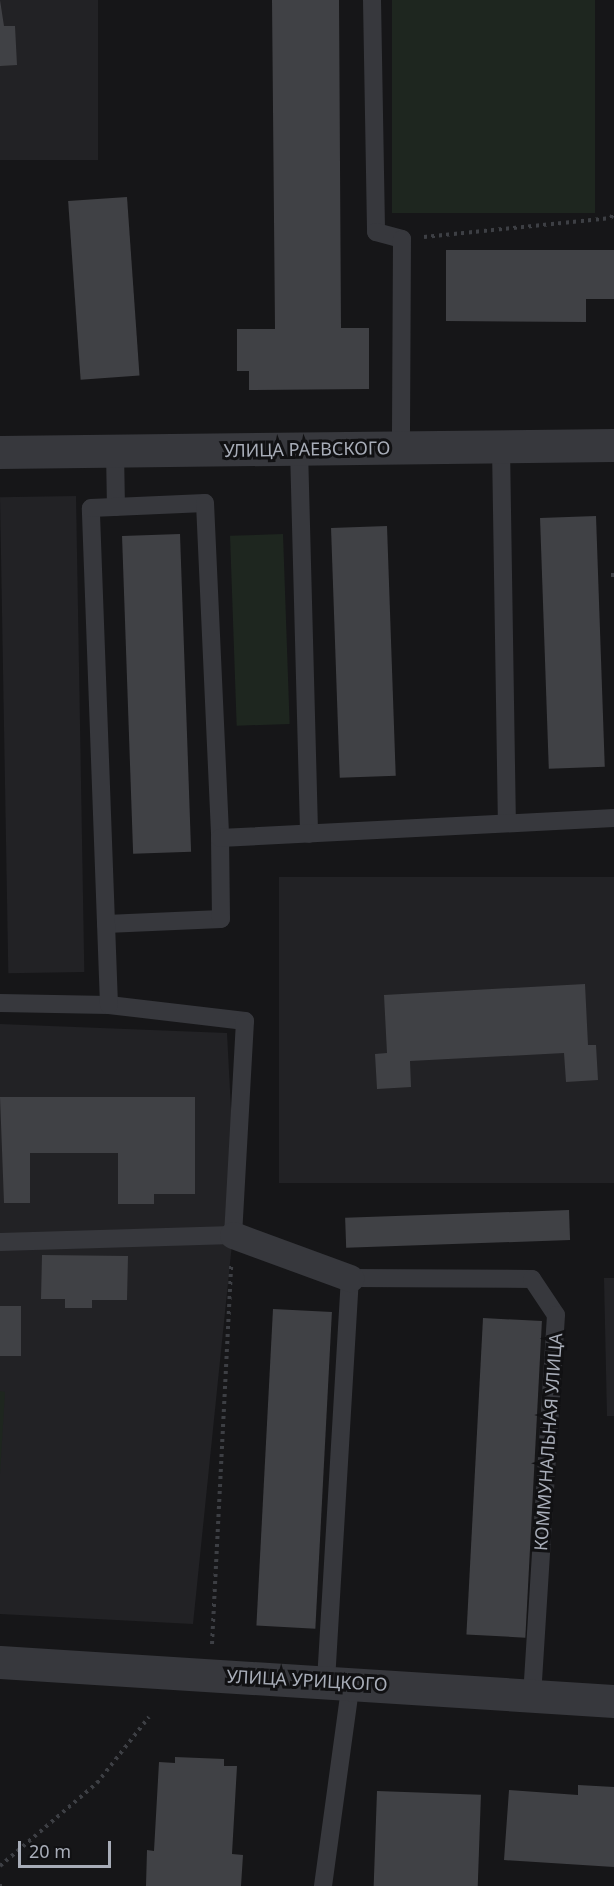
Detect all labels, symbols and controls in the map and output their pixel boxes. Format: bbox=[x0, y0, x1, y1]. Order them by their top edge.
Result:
street label: УЛИЦА РАЕВСКОГО bbox=[223, 437, 391, 461]
street label: КОММУНАЛЬНАЯ УЛИЦА bbox=[530, 1332, 566, 1552]
street label: УЛИЦА УРИЦКОГО bbox=[226, 1665, 388, 1695]
scale bar bbox=[21, 1829, 114, 1867]
text: 20 m bbox=[29, 1839, 71, 1863]

